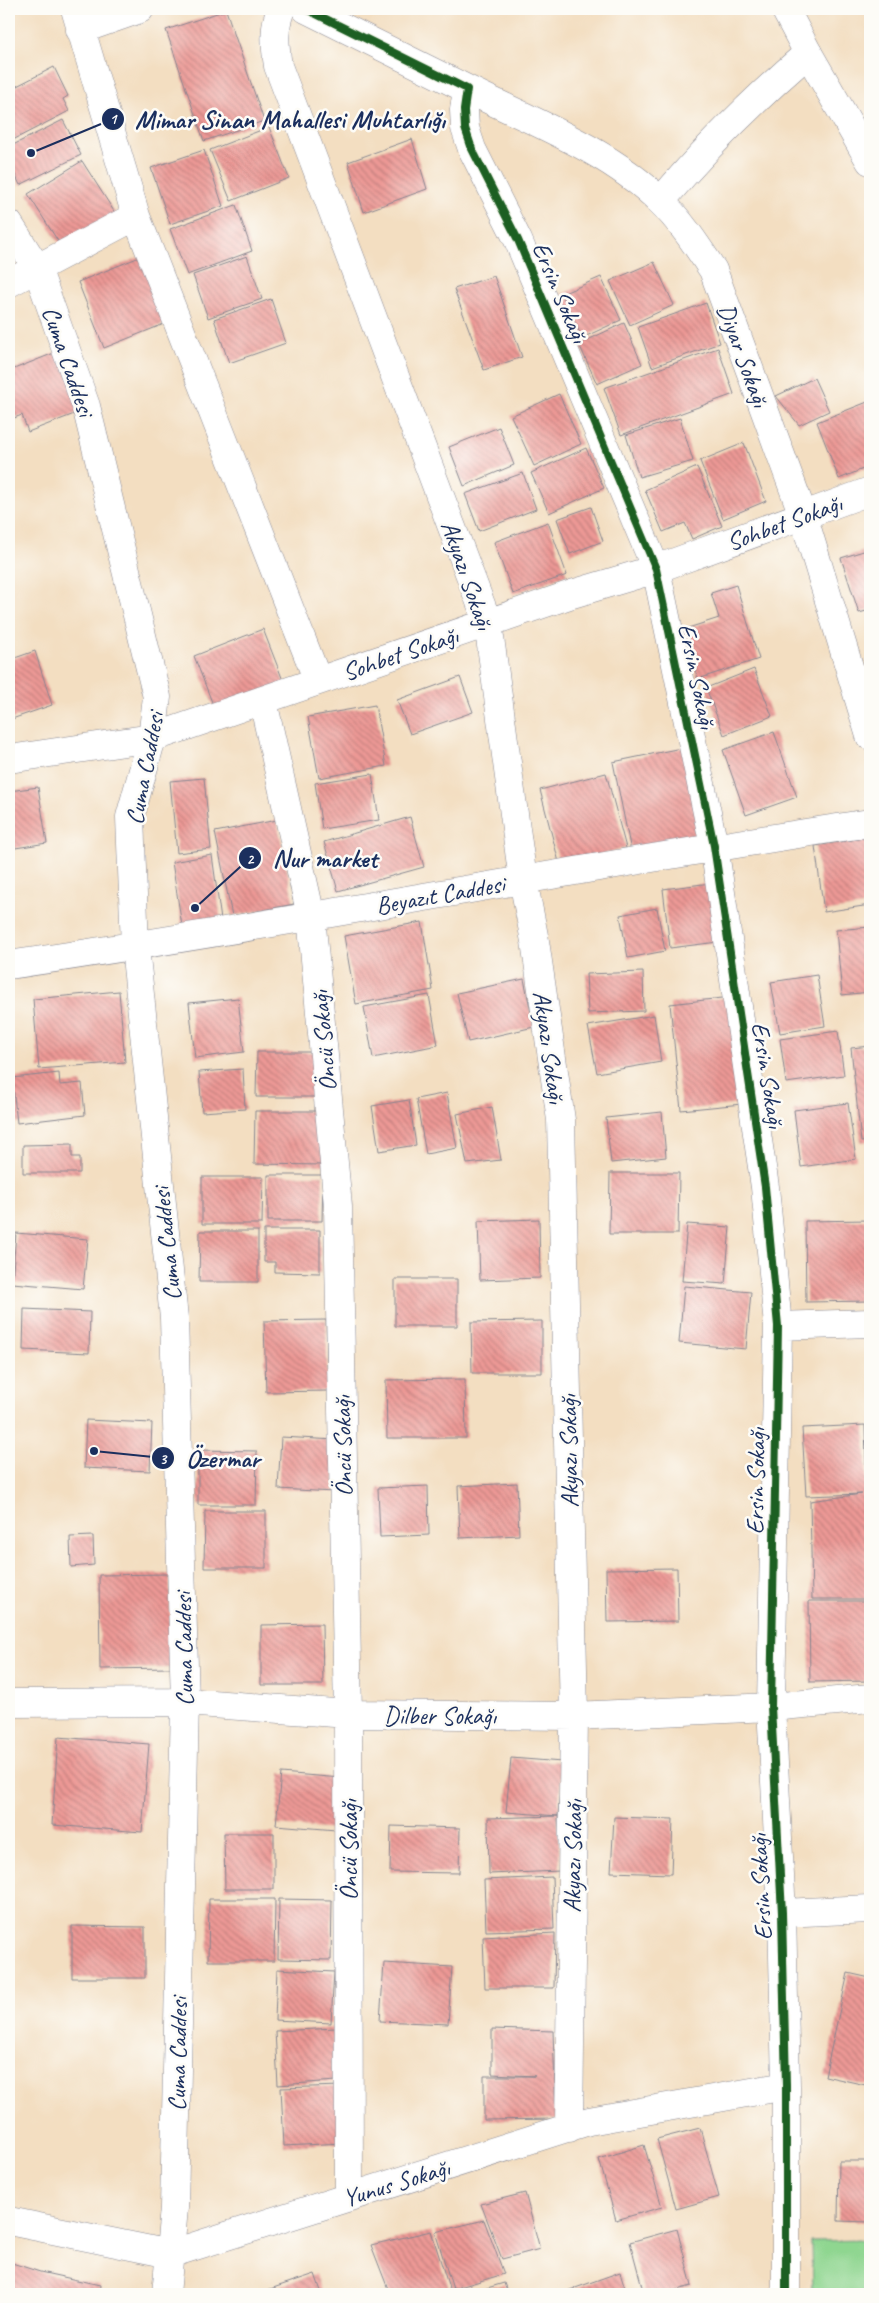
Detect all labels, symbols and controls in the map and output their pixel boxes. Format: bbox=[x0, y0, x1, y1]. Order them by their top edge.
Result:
callout: Mimar Sinan Mahallesi Muhtarlığı bbox=[100, 98, 455, 139]
text: Mimar Sinan Mahallesi Muhtarlığı bbox=[135, 103, 447, 136]
text: 1 bbox=[110, 110, 119, 129]
street label: Ersin Sokağı bbox=[525, 237, 596, 349]
street label: Diyar Sokağı bbox=[710, 299, 777, 413]
street label: Cuma Caddesi bbox=[34, 302, 103, 424]
street label: Sohbet Sokağı bbox=[722, 487, 848, 559]
street label: Akyazı Sokağı bbox=[434, 517, 501, 635]
street label: Sohbet Sokağı bbox=[338, 619, 464, 689]
street label: Ersin Sokağı bbox=[670, 621, 724, 733]
street label: Cuma Caddesi bbox=[118, 706, 172, 827]
callout: Nur market bbox=[238, 838, 387, 879]
text: Nur market bbox=[273, 842, 381, 875]
text: 2 bbox=[247, 850, 255, 869]
street label: Beyazıt Caddesi bbox=[373, 867, 510, 922]
street label: Öncü Sokağı bbox=[304, 988, 344, 1093]
street label: Akyazı Sokağı bbox=[525, 989, 573, 1107]
street label: Ersin Sokağı bbox=[744, 1020, 792, 1132]
street label: Cuma Caddesi bbox=[145, 1182, 189, 1302]
street label: Akyazı Sokağı bbox=[552, 1393, 586, 1508]
street label: Öncü Sokağı bbox=[326, 1394, 360, 1497]
street label: Ersin Sokağı bbox=[739, 1426, 773, 1535]
callout: Özermar bbox=[151, 1438, 270, 1479]
text: Özermar bbox=[186, 1442, 263, 1475]
text: 3 bbox=[160, 1450, 168, 1469]
street label: Cuma Caddesi bbox=[167, 1588, 201, 1706]
street label: Dilber Sokağı bbox=[384, 1700, 497, 1732]
street label: Öncü Sokağı bbox=[333, 1798, 365, 1901]
street label: Akyazı Sokağı bbox=[556, 1798, 590, 1913]
street label: Ersin Sokağı bbox=[742, 1832, 780, 1941]
street label: Cuma Caddesi bbox=[161, 1993, 195, 2111]
street label: Yunus Sokağı bbox=[339, 2151, 455, 2214]

